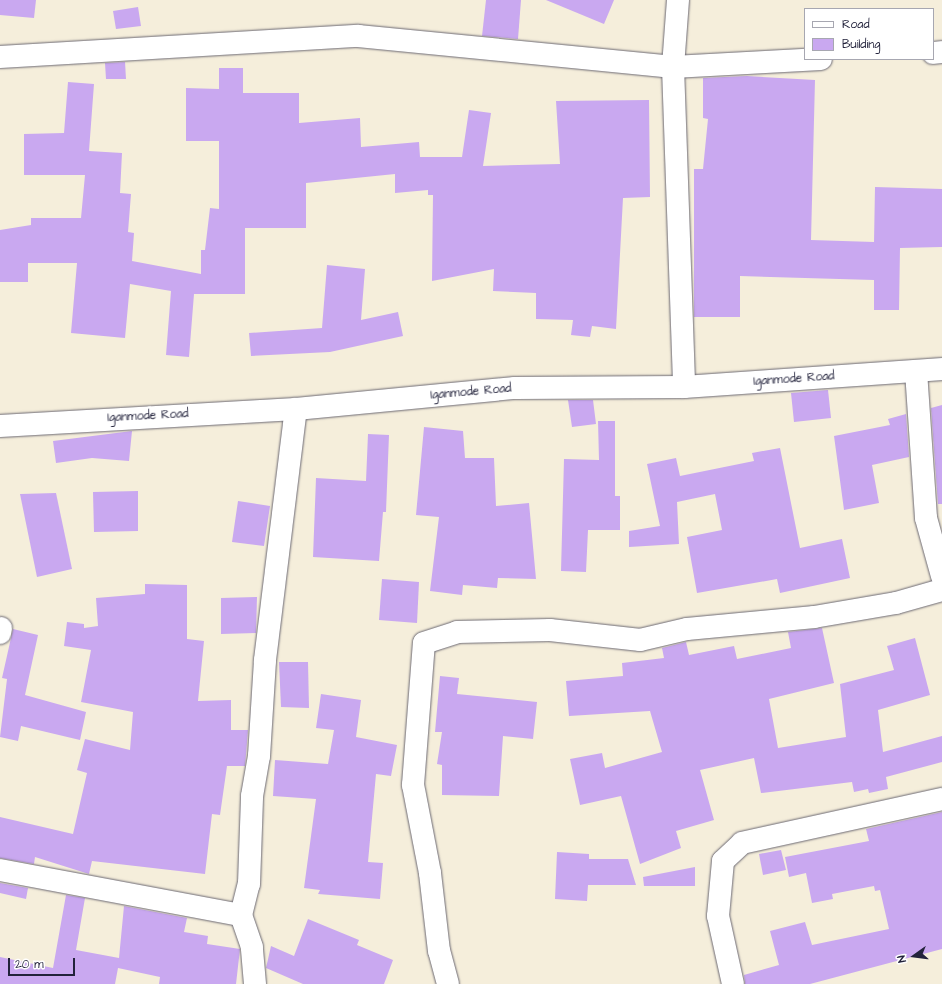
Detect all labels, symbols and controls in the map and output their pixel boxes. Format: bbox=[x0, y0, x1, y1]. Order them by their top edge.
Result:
legend bbox=[804, 8, 934, 60]
text: Road bbox=[842, 16, 870, 33]
text: Building bbox=[842, 36, 880, 53]
street label: Iganmode Road bbox=[753, 369, 835, 389]
street label: Iganmode Road bbox=[430, 381, 512, 403]
street label: Iganmode Road bbox=[107, 407, 189, 425]
north arrow bbox=[894, 936, 934, 976]
scale bar bbox=[10, 950, 77, 976]
text: N bbox=[894, 954, 910, 964]
text: 20 m bbox=[15, 956, 44, 973]

